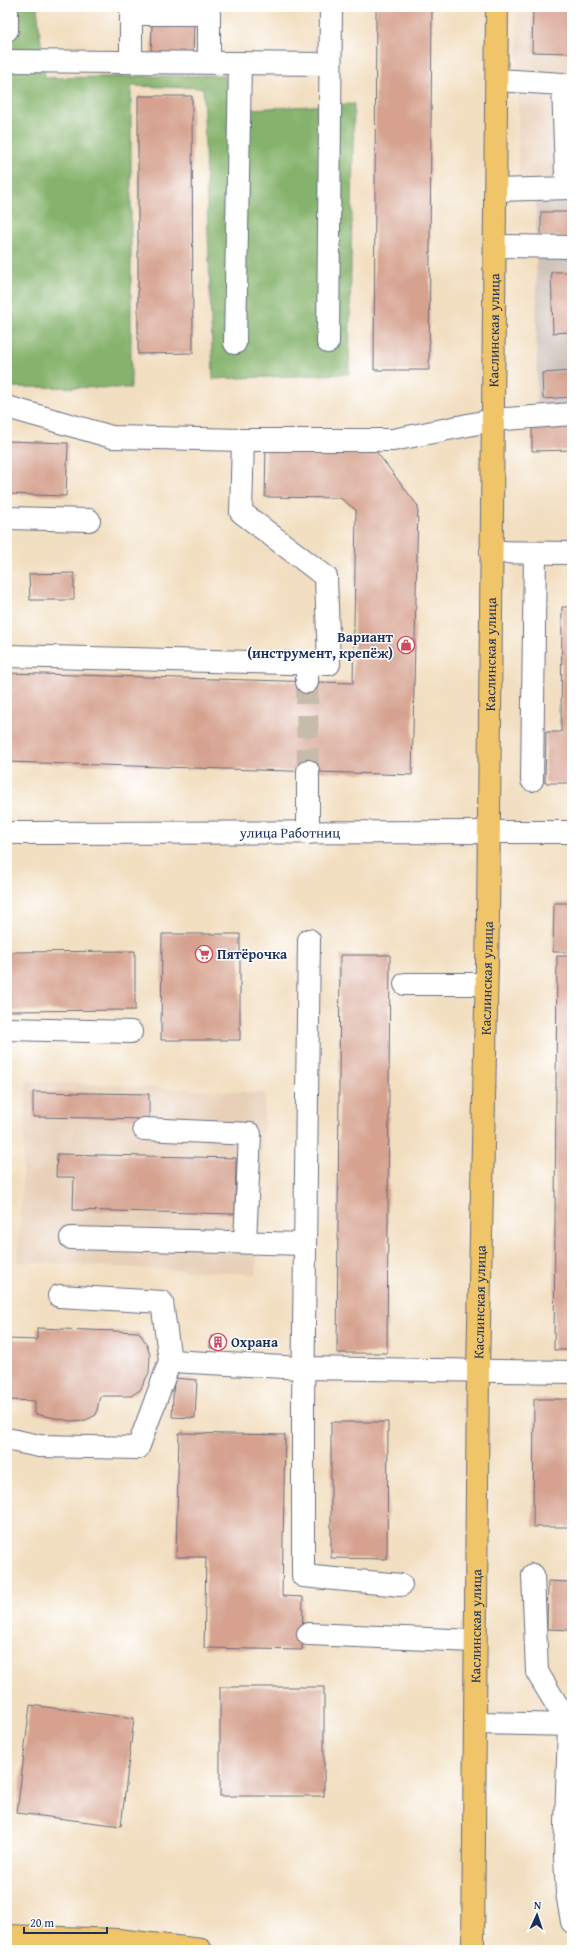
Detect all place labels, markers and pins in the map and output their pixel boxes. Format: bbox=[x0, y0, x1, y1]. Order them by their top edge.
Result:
place label: Вариант (инструмент, крепёж) bbox=[247, 627, 394, 663]
shop icon: Вариант (инструмент, крепёж) bbox=[396, 635, 416, 655]
supermarket icon: Пятёрочка bbox=[194, 944, 214, 964]
place label: Пятёрочка bbox=[217, 944, 288, 964]
building icon: Охрана bbox=[208, 1332, 228, 1352]
place label: Охрана bbox=[231, 1332, 279, 1352]

